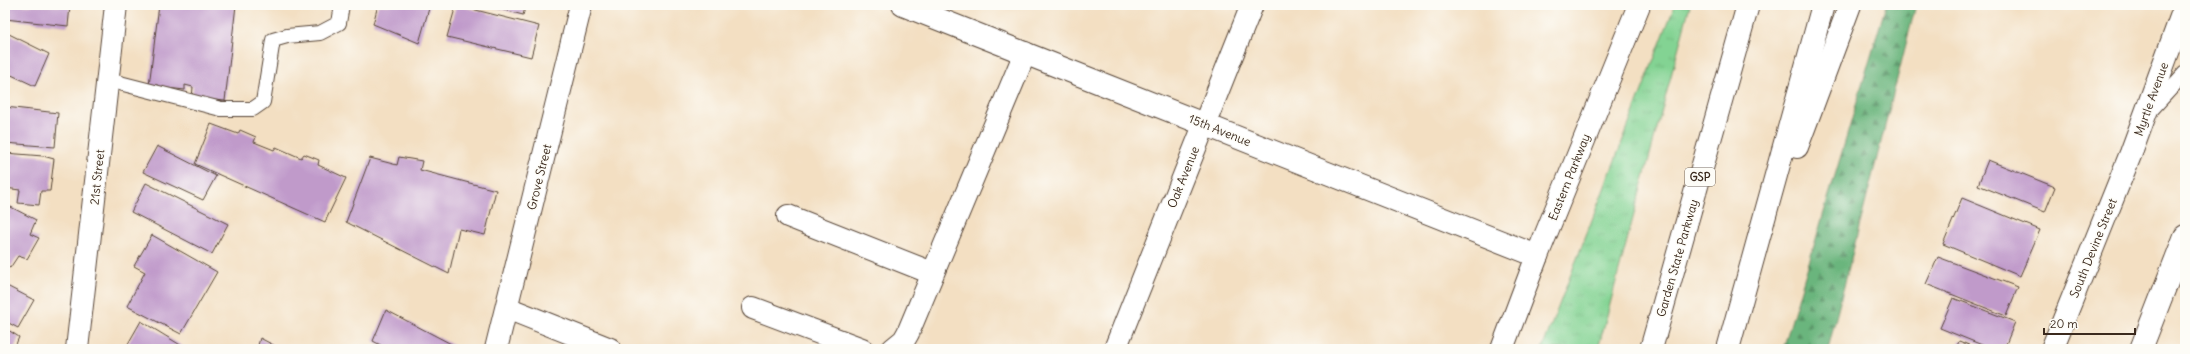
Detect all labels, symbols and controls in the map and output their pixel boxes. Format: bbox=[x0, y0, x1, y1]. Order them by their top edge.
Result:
street label: Myrtle Avenue bbox=[2131, 60, 2171, 138]
street label: 15th Avenue bbox=[1187, 111, 1253, 149]
street label: Eastern Parkway bbox=[1545, 131, 1593, 223]
street label: Grove Street bbox=[524, 142, 554, 212]
street label: Oak Avenue bbox=[1164, 144, 1202, 210]
street label: 21st Street bbox=[87, 149, 107, 205]
road number: GSP bbox=[1685, 168, 1715, 186]
street label: South Devine Street bbox=[2066, 196, 2120, 300]
street label: Garden State Parkway bbox=[1653, 197, 1701, 319]
scale bar bbox=[2044, 310, 2135, 336]
text: 20 m bbox=[2050, 316, 2078, 331]

